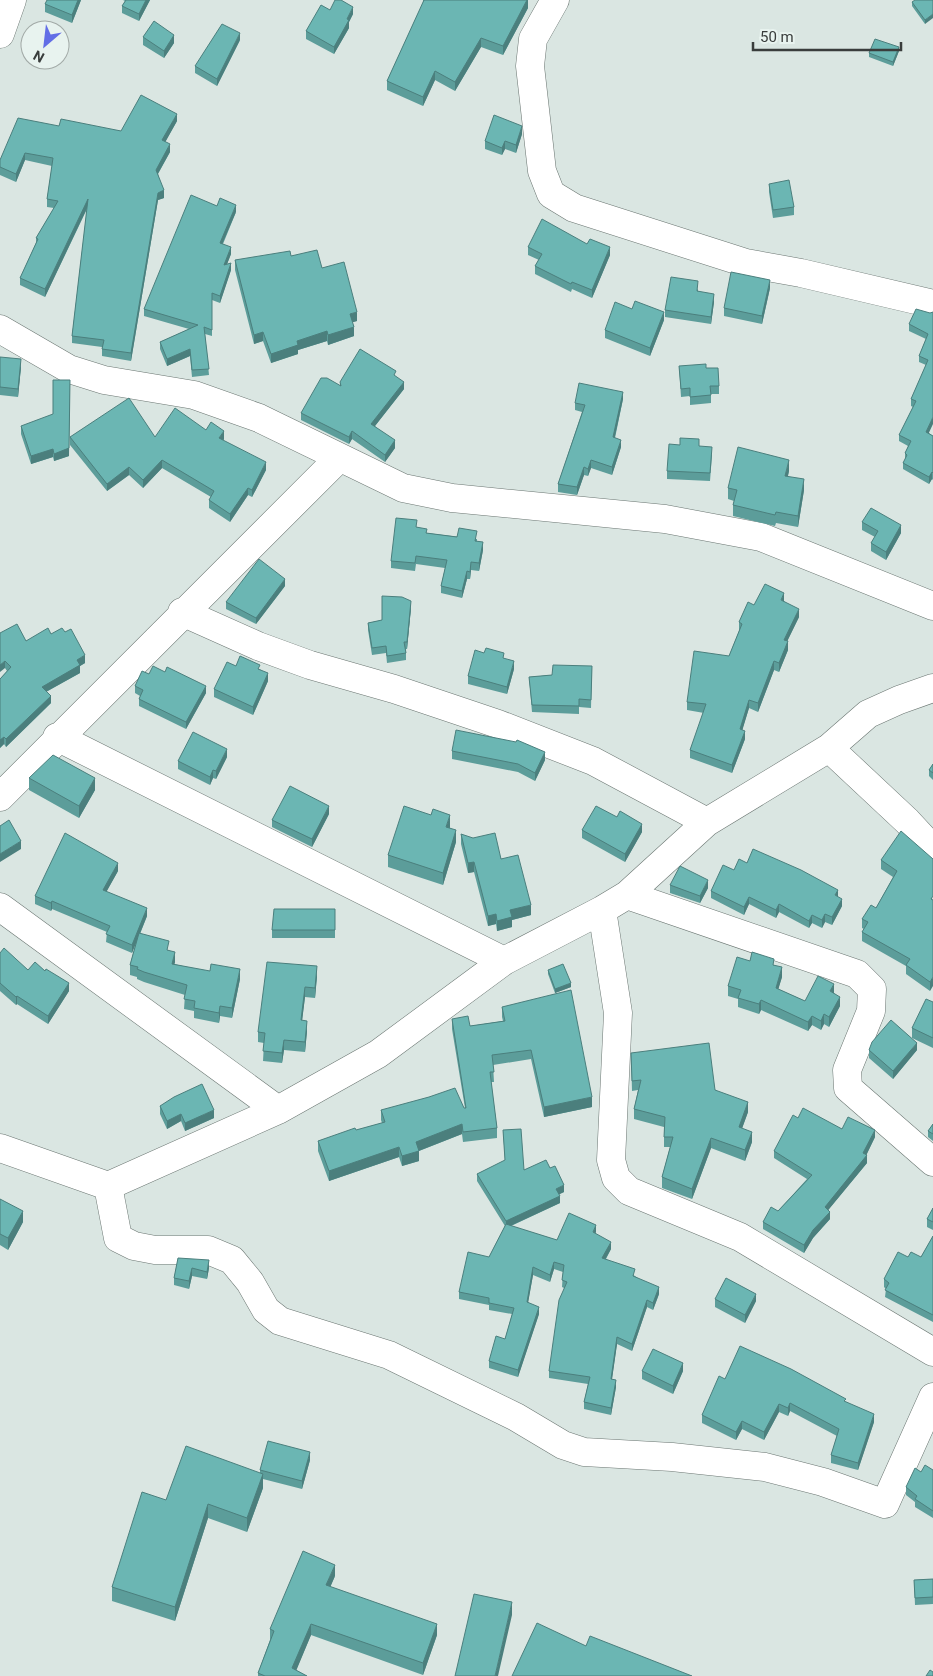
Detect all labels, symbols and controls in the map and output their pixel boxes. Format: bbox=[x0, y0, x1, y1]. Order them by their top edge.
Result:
north arrow bbox=[20, 20, 70, 70]
scale bar bbox=[753, 20, 900, 52]
text: 50 m bbox=[760, 28, 794, 46]
text: N bbox=[31, 47, 47, 66]

